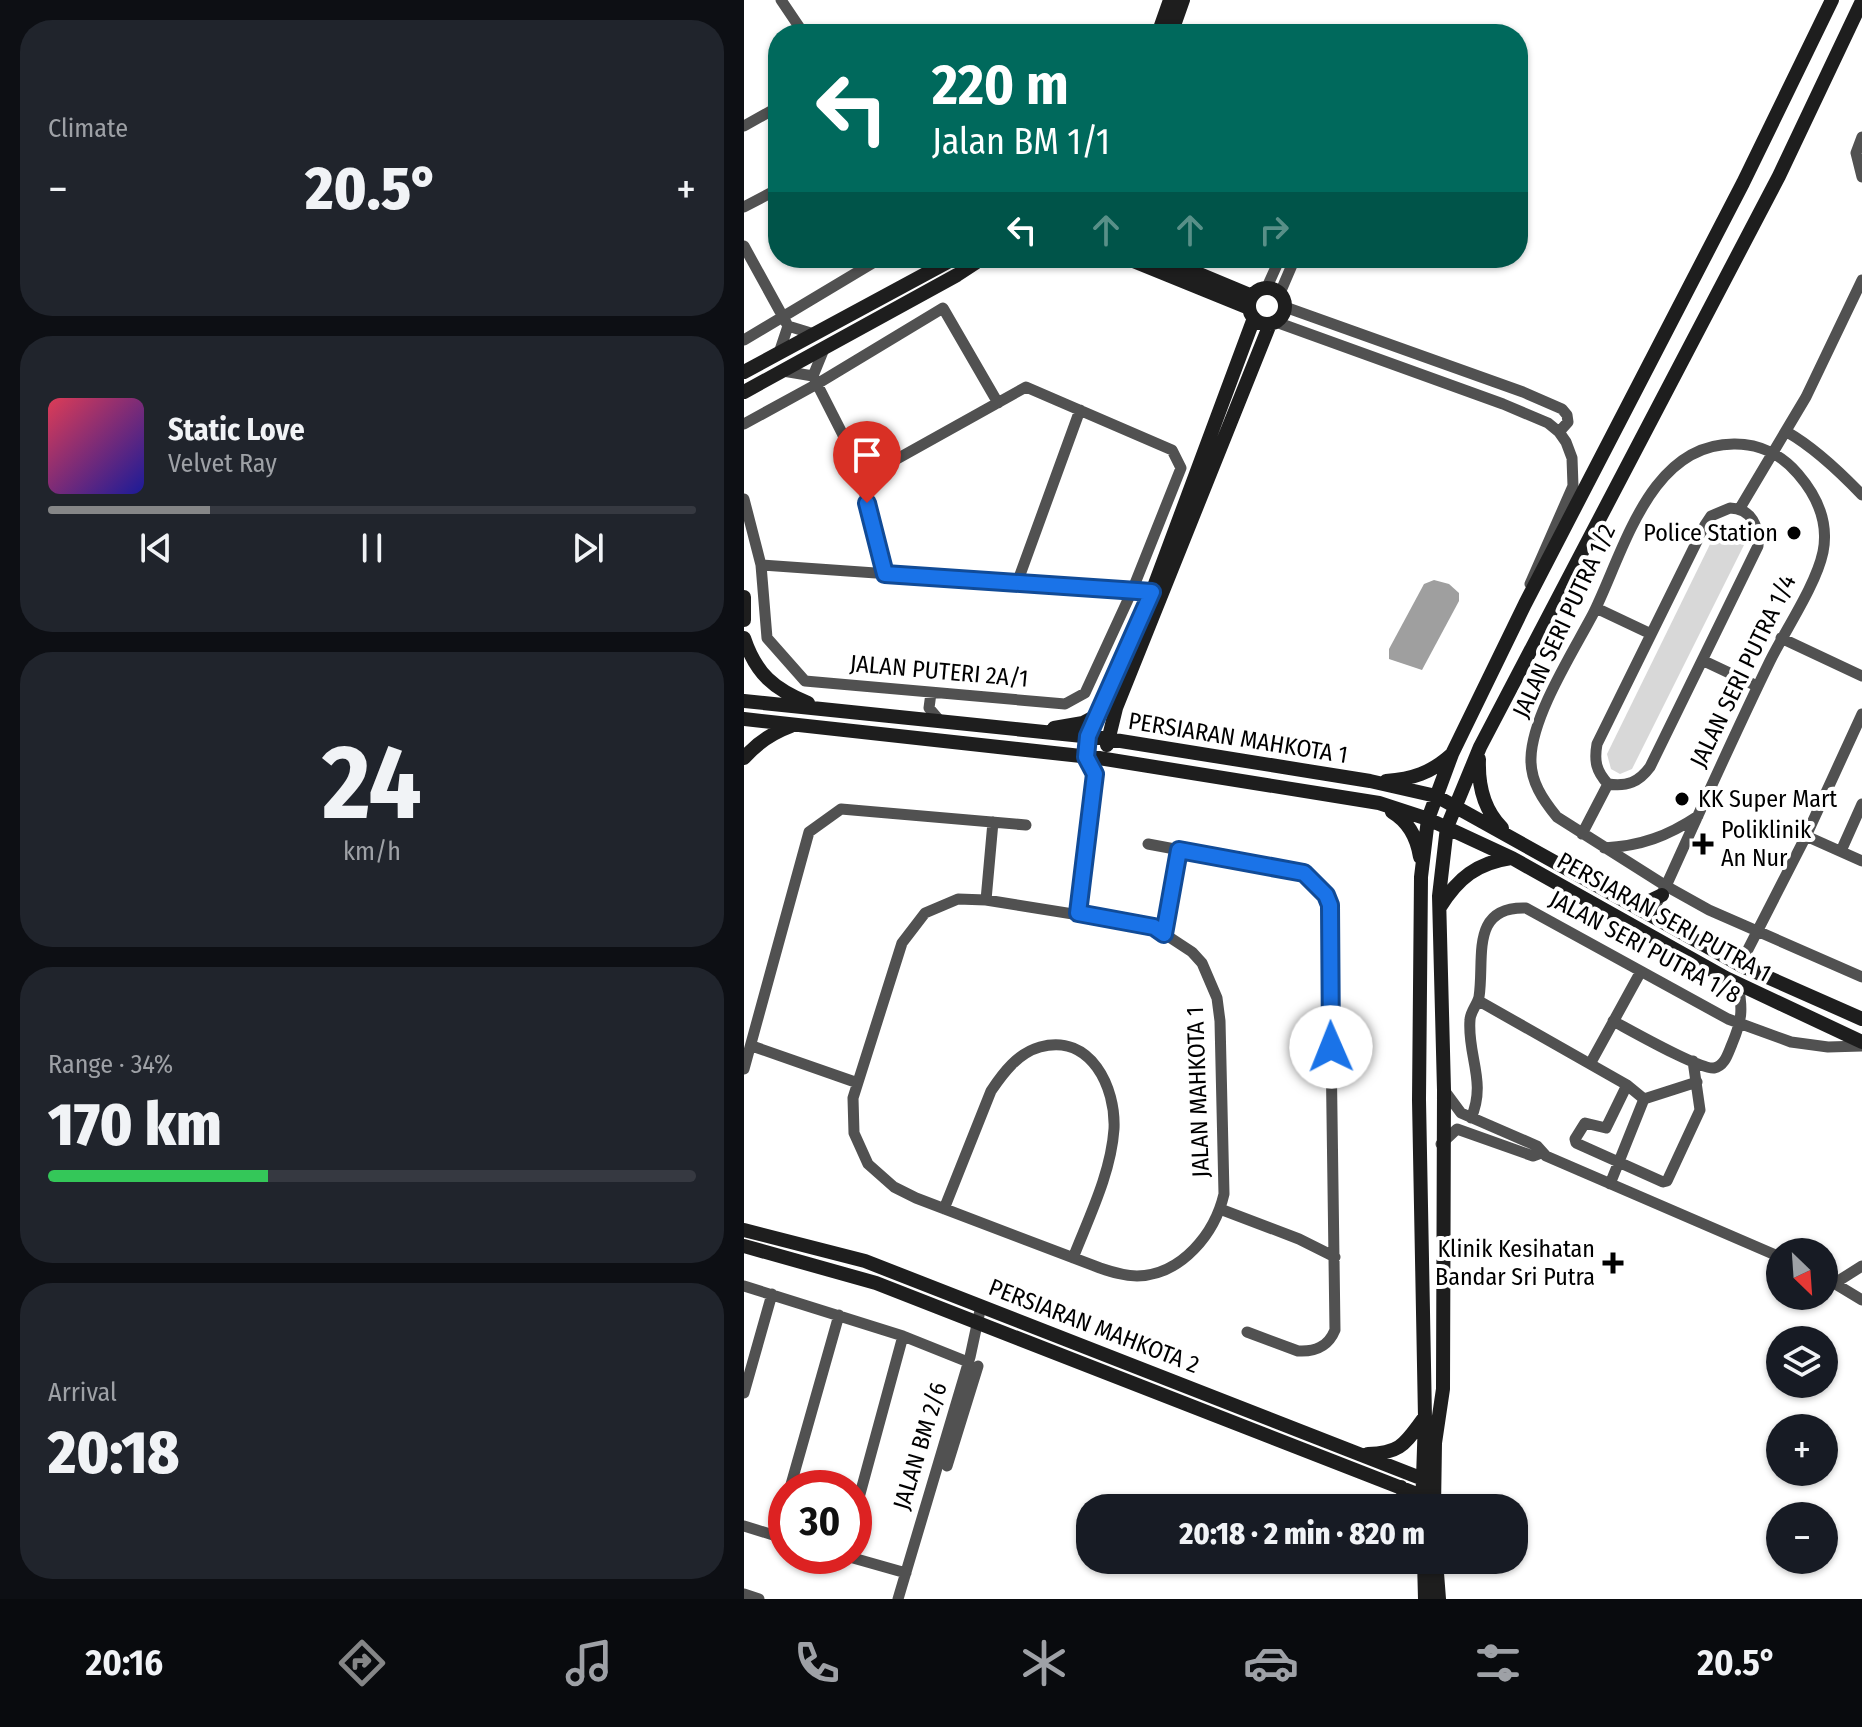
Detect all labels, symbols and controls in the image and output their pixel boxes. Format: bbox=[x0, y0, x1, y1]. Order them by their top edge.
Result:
text: 220 m bbox=[932, 52, 1069, 119]
icon: left bbox=[800, 56, 904, 160]
text: Climate bbox=[48, 113, 128, 144]
text: Jalan BM 1/1 bbox=[932, 120, 1110, 164]
text: 20.5° bbox=[305, 153, 439, 225]
text: − bbox=[48, 163, 68, 216]
text: + bbox=[676, 163, 696, 216]
icon: left bbox=[1000, 208, 1044, 252]
icon: ahead bbox=[1084, 208, 1128, 252]
icon: ahead bbox=[1168, 208, 1212, 252]
icon: right bbox=[1252, 208, 1296, 252]
text: Static Love bbox=[168, 412, 305, 448]
pin bbox=[833, 421, 901, 503]
icon: arrive bbox=[845, 433, 889, 477]
text: Velvet Ray bbox=[168, 448, 277, 479]
place label: Police Station bbox=[1643, 519, 1778, 547]
street label: JALAN SERI PUTRA 1/2 bbox=[1507, 520, 1621, 722]
marker: Police Station bbox=[1785, 524, 1803, 542]
icon: previous bbox=[134, 526, 178, 570]
icon: pause bbox=[350, 526, 394, 570]
icon: next bbox=[566, 526, 610, 570]
street label: JALAN SERI PUTRA 1/4 bbox=[1684, 570, 1802, 772]
street label: JALAN PUTERI 2A/1 bbox=[849, 649, 1029, 693]
street label: PERSIARAN MAHKOTA 1 bbox=[1126, 707, 1350, 769]
text: 24 bbox=[322, 721, 422, 846]
place label: KK Super Mart bbox=[1698, 785, 1837, 813]
marker: KK Super Mart bbox=[1673, 790, 1691, 808]
place label: Poliklinik An Nur bbox=[1721, 816, 1812, 872]
marker: Poliklinik An Nur bbox=[1692, 833, 1714, 855]
text: km/h bbox=[343, 836, 401, 867]
street label: PERSIARAN SERI PUTRA 1 bbox=[1552, 847, 1776, 987]
street label: JALAN SERI PUTRA 1/8 bbox=[1545, 885, 1745, 1009]
position arrow bbox=[1289, 1005, 1373, 1089]
street label: JALAN MAHKOTA 1 bbox=[1181, 1006, 1215, 1178]
text: Range · 34% bbox=[48, 1049, 173, 1080]
text: 170 km bbox=[48, 1089, 222, 1161]
place label: Klinik Kesihatan Bandar Sri Putra bbox=[1435, 1235, 1595, 1291]
north arrow bbox=[1766, 1238, 1838, 1310]
map controls bbox=[1766, 1238, 1838, 1574]
marker: Klinik Kesihatan Bandar Sri Putra bbox=[1602, 1252, 1624, 1274]
street label: PERSIARAN MAHKOTA 2 bbox=[985, 1273, 1203, 1379]
button: layers bbox=[1766, 1326, 1838, 1398]
text: Arrival bbox=[48, 1377, 117, 1408]
street label: JALAN BM 2/6 bbox=[887, 1379, 953, 1513]
button: + bbox=[1766, 1414, 1838, 1486]
text: 20:18 bbox=[48, 1417, 180, 1489]
speed limit sign: 30 bbox=[768, 1470, 872, 1574]
button: − bbox=[1766, 1502, 1838, 1574]
text: 20:18 · 2 min · 820 m bbox=[1179, 1516, 1425, 1552]
icon: directions bbox=[334, 1635, 390, 1691]
icon: music bbox=[561, 1635, 617, 1691]
icon: phone bbox=[789, 1635, 845, 1691]
icon: climate bbox=[1016, 1635, 1072, 1691]
icon: car bbox=[1243, 1635, 1299, 1691]
icon: filters bbox=[1470, 1635, 1526, 1691]
text: 20:16 bbox=[86, 1641, 163, 1685]
text: 20.5° bbox=[1697, 1641, 1776, 1685]

